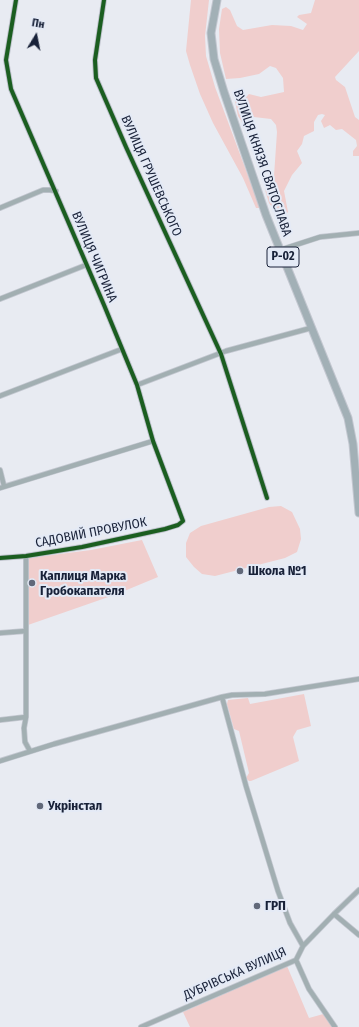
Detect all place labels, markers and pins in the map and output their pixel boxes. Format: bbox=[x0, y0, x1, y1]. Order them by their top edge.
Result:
place label: Школа №1 bbox=[248, 563, 306, 579]
marker: Школа №1 bbox=[235, 566, 245, 576]
place label: Каплиця Марка Гробокапателя bbox=[40, 568, 126, 599]
marker: Каплиця Марка Гробокапателя bbox=[27, 578, 37, 588]
place label: Укрінстал bbox=[48, 798, 102, 814]
marker: Укрінстал bbox=[35, 801, 45, 811]
place label: ГРП bbox=[265, 898, 286, 914]
marker: ГРП bbox=[252, 901, 262, 911]

